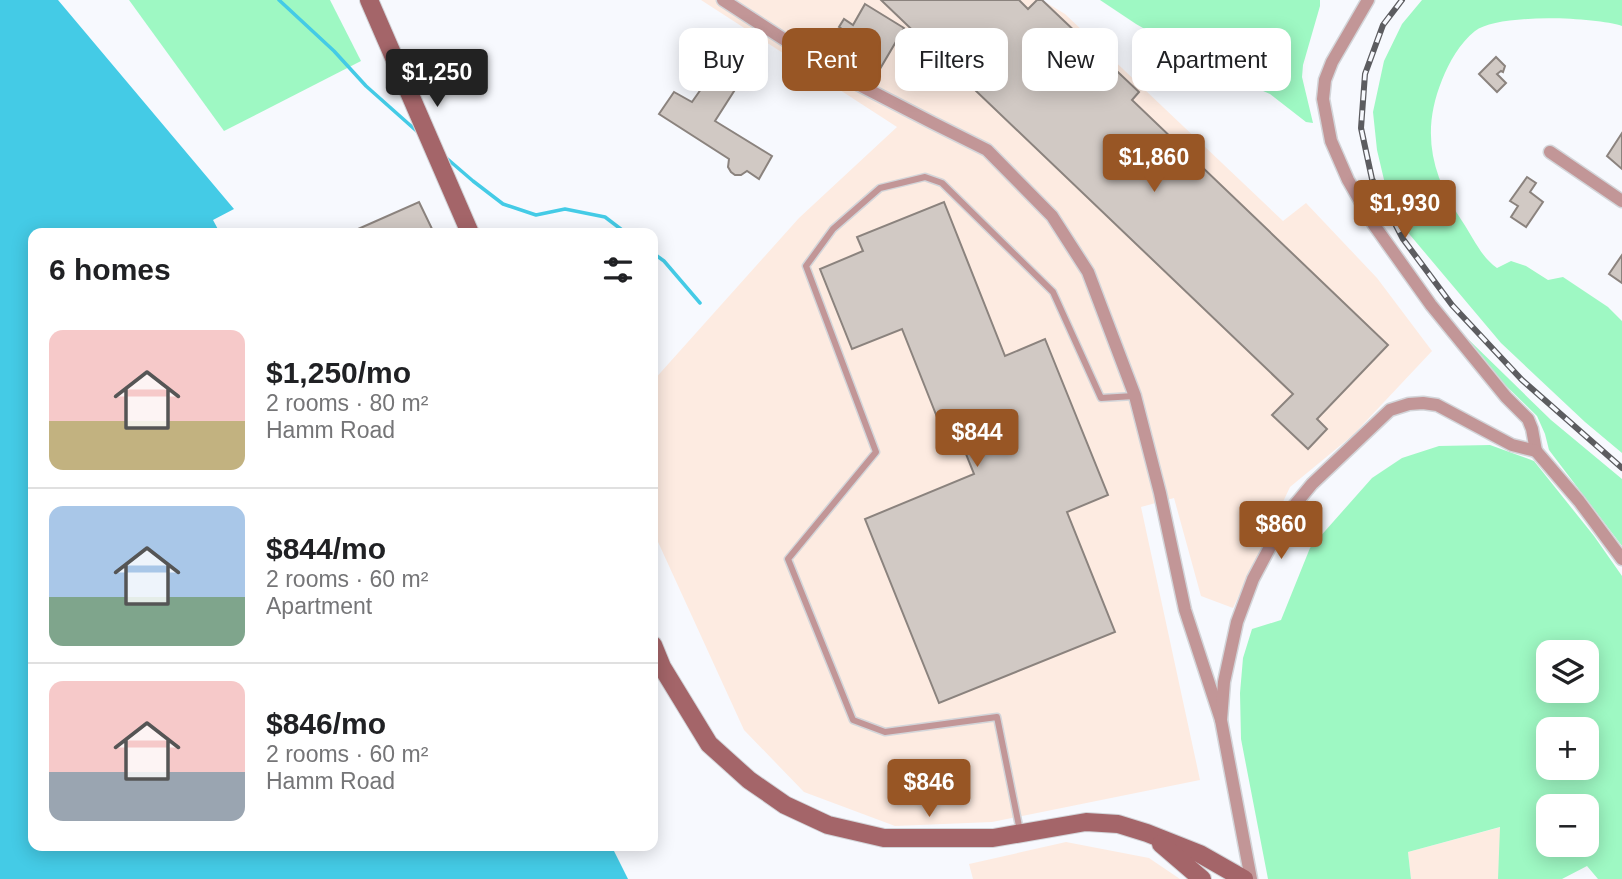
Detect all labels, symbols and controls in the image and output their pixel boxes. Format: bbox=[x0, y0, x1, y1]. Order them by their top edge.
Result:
chip: Buy bbox=[679, 28, 768, 91]
chip: Rent bbox=[782, 28, 881, 91]
chip: Filters bbox=[895, 28, 1008, 91]
chip: New bbox=[1022, 28, 1118, 91]
chip: Apartment bbox=[1132, 28, 1291, 91]
pin: $1,250 bbox=[380, 50, 494, 109]
text: $1,250 bbox=[402, 59, 472, 85]
pin: $1,860 bbox=[1097, 134, 1211, 194]
text: $1,860 bbox=[1119, 144, 1189, 170]
pin: $1,930 bbox=[1348, 180, 1462, 240]
text: $1,930 bbox=[1370, 190, 1440, 216]
icon: filters bbox=[599, 251, 637, 289]
text: 6 homes bbox=[49, 253, 171, 286]
text: $1,250/mo bbox=[266, 356, 411, 389]
icon: home bbox=[105, 358, 189, 442]
text: 2 rooms · 80 m² bbox=[266, 390, 428, 416]
pin: $844 bbox=[936, 410, 1018, 469]
text: Hamm Road bbox=[266, 417, 395, 443]
text: $844 bbox=[951, 419, 1003, 445]
pin: $860 bbox=[1240, 502, 1322, 561]
text: $860 bbox=[1255, 511, 1307, 537]
text: $844/mo bbox=[266, 532, 386, 565]
icon: home bbox=[105, 534, 189, 618]
text: 2 rooms · 60 m² bbox=[266, 566, 428, 592]
text: Apartment bbox=[266, 593, 372, 619]
map controls bbox=[1536, 640, 1599, 857]
button: layers bbox=[1536, 640, 1599, 703]
text: $846/mo bbox=[266, 707, 386, 740]
icon: home bbox=[105, 709, 189, 793]
button: + bbox=[1536, 717, 1599, 780]
text: 2 rooms · 60 m² bbox=[266, 741, 428, 767]
pin: $846 bbox=[888, 760, 970, 819]
text: Hamm Road bbox=[266, 768, 395, 794]
text: $846 bbox=[903, 769, 955, 795]
button: − bbox=[1536, 794, 1599, 857]

